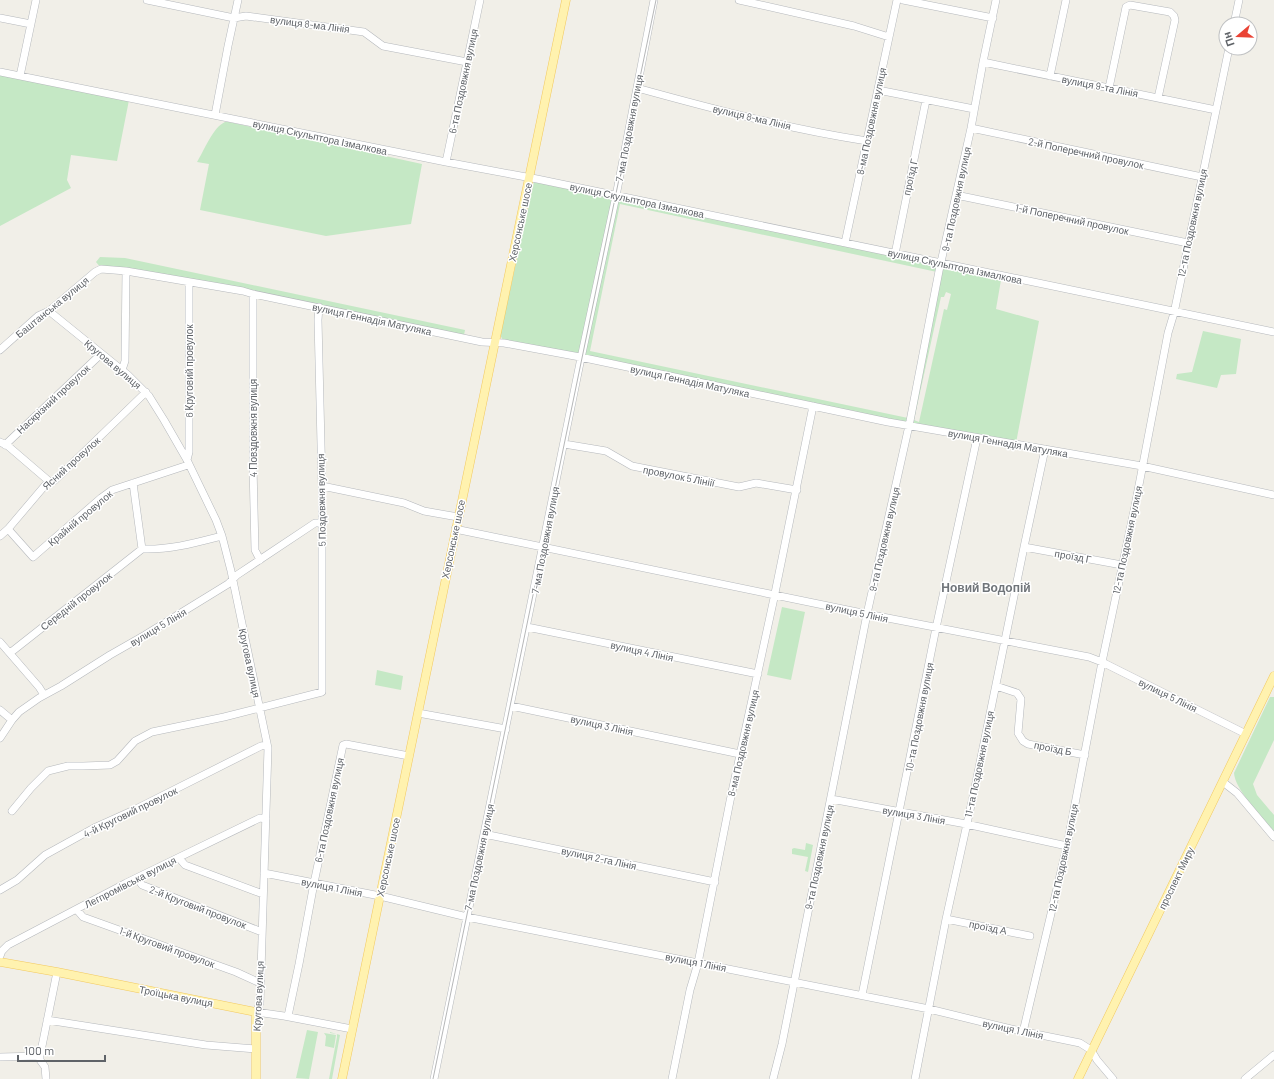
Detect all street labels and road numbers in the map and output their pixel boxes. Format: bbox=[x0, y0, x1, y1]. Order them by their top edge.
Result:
street label: вулиця 8-ма Лінія bbox=[270, 13, 350, 35]
street label: 6-та Поздовжня вулиця bbox=[446, 28, 480, 134]
street label: 8-ма Поздовжня вулиця bbox=[854, 66, 888, 176]
street label: 7-ма Поздовжня вулиця bbox=[613, 73, 645, 183]
street label: вулиця 9-та Лінія bbox=[1061, 73, 1139, 99]
street label: вулиця 8-ма Лінія bbox=[712, 102, 792, 132]
street label: вулиця Скульптора Ізмалкова bbox=[252, 117, 389, 157]
street label: 2-й Поперечний провулок bbox=[1027, 135, 1145, 171]
street label: 9-та Поздовжня вулиця bbox=[939, 145, 973, 253]
street label: проїзд Г bbox=[900, 157, 920, 196]
street label: 12-та Поздовжня вулиця bbox=[1175, 168, 1209, 278]
street label: вулиця Скульптора Ізмалкова bbox=[569, 180, 706, 220]
street label: Херсонське шосе bbox=[506, 181, 534, 263]
street label: 1-й Поперечний провулок bbox=[1014, 201, 1130, 237]
street label: вулиця Скульптора Ізмалкова bbox=[887, 246, 1024, 286]
street label: Баштанська вулиця bbox=[13, 274, 91, 340]
street label: вулиця Геннадія Матуляка bbox=[311, 301, 433, 338]
street label: 6 Круговий провулок bbox=[183, 324, 195, 418]
street label: Кругова вулиця bbox=[82, 337, 144, 391]
street label: Наскрізний провулок bbox=[14, 362, 92, 436]
street label: вулиця Геннадія Матуляка bbox=[629, 363, 751, 400]
street label: 4 Повздовжня вулиця bbox=[247, 379, 259, 477]
street label: вулиця Геннадія Матуляка bbox=[947, 427, 1069, 460]
street label: Ясний провулок bbox=[40, 434, 103, 492]
street label: 5 Поздовжня вулиця bbox=[314, 453, 328, 547]
street label: провулок 5 Лініії bbox=[642, 463, 716, 489]
street label: 7-ма Поздовжня вулиця bbox=[529, 485, 561, 595]
street label: 12-та Поздовжня вулиця bbox=[1110, 485, 1144, 595]
street label: 9-та Поздовжня вулиця bbox=[866, 486, 902, 592]
street label: Крайній провулок bbox=[45, 487, 115, 548]
street label: Херсонське шосе bbox=[439, 498, 467, 580]
street label: проїзд Г bbox=[1054, 547, 1093, 565]
street label: Середній провулок bbox=[38, 569, 115, 633]
street label: вулиця 5 Лінія bbox=[825, 600, 889, 624]
street label: вулиця 5 Лінія bbox=[128, 605, 188, 649]
street label: Кругова вулиця bbox=[237, 627, 263, 699]
street label: вулиця 4 Лінія bbox=[610, 638, 674, 664]
street label: 10-та Поздовжня вулиця bbox=[903, 661, 935, 773]
street label: вулиця 5 Лінія bbox=[1137, 676, 1199, 714]
street label: 8-ма Поздовжня вулиця bbox=[725, 688, 761, 798]
street label: 11-та Поздовжня вулиця bbox=[962, 710, 996, 818]
street label: вулиця 3 Лінія bbox=[570, 713, 634, 737]
street label: проїзд Б bbox=[1033, 738, 1073, 758]
street label: 6-та Поздовжня вулиця bbox=[312, 757, 346, 863]
street label: 4-й Круговий провулок bbox=[81, 784, 180, 840]
street label: 7-ма Поздовжня вулиця bbox=[462, 803, 496, 911]
street label: 9-та Поздовжня вулиця bbox=[802, 803, 836, 911]
street label: 12-та Поздовжня вулиця bbox=[1046, 803, 1080, 913]
street label: вулиця 3 Лінія bbox=[882, 804, 946, 826]
street label: Херсонське шосе bbox=[374, 816, 402, 898]
street label: вулиця 2-га Лінія bbox=[560, 844, 638, 872]
street label: проспект Миру bbox=[1156, 845, 1196, 911]
street label: Легпромівська вулиця bbox=[82, 854, 178, 910]
street label: вулиця 1 Лінія bbox=[300, 875, 364, 899]
street label: 2-й Круговий провулок bbox=[148, 883, 249, 931]
street label: проїзд А bbox=[968, 917, 1008, 937]
street label: 1-й Круговий провулок bbox=[117, 924, 217, 970]
street label: вулиця 1 Лінія bbox=[664, 950, 728, 974]
street label: Кругова вулиця bbox=[250, 960, 266, 1032]
street label: Троїцька вулиця bbox=[138, 983, 214, 1009]
street label: вулиця 1 Лінія bbox=[981, 1017, 1045, 1041]

